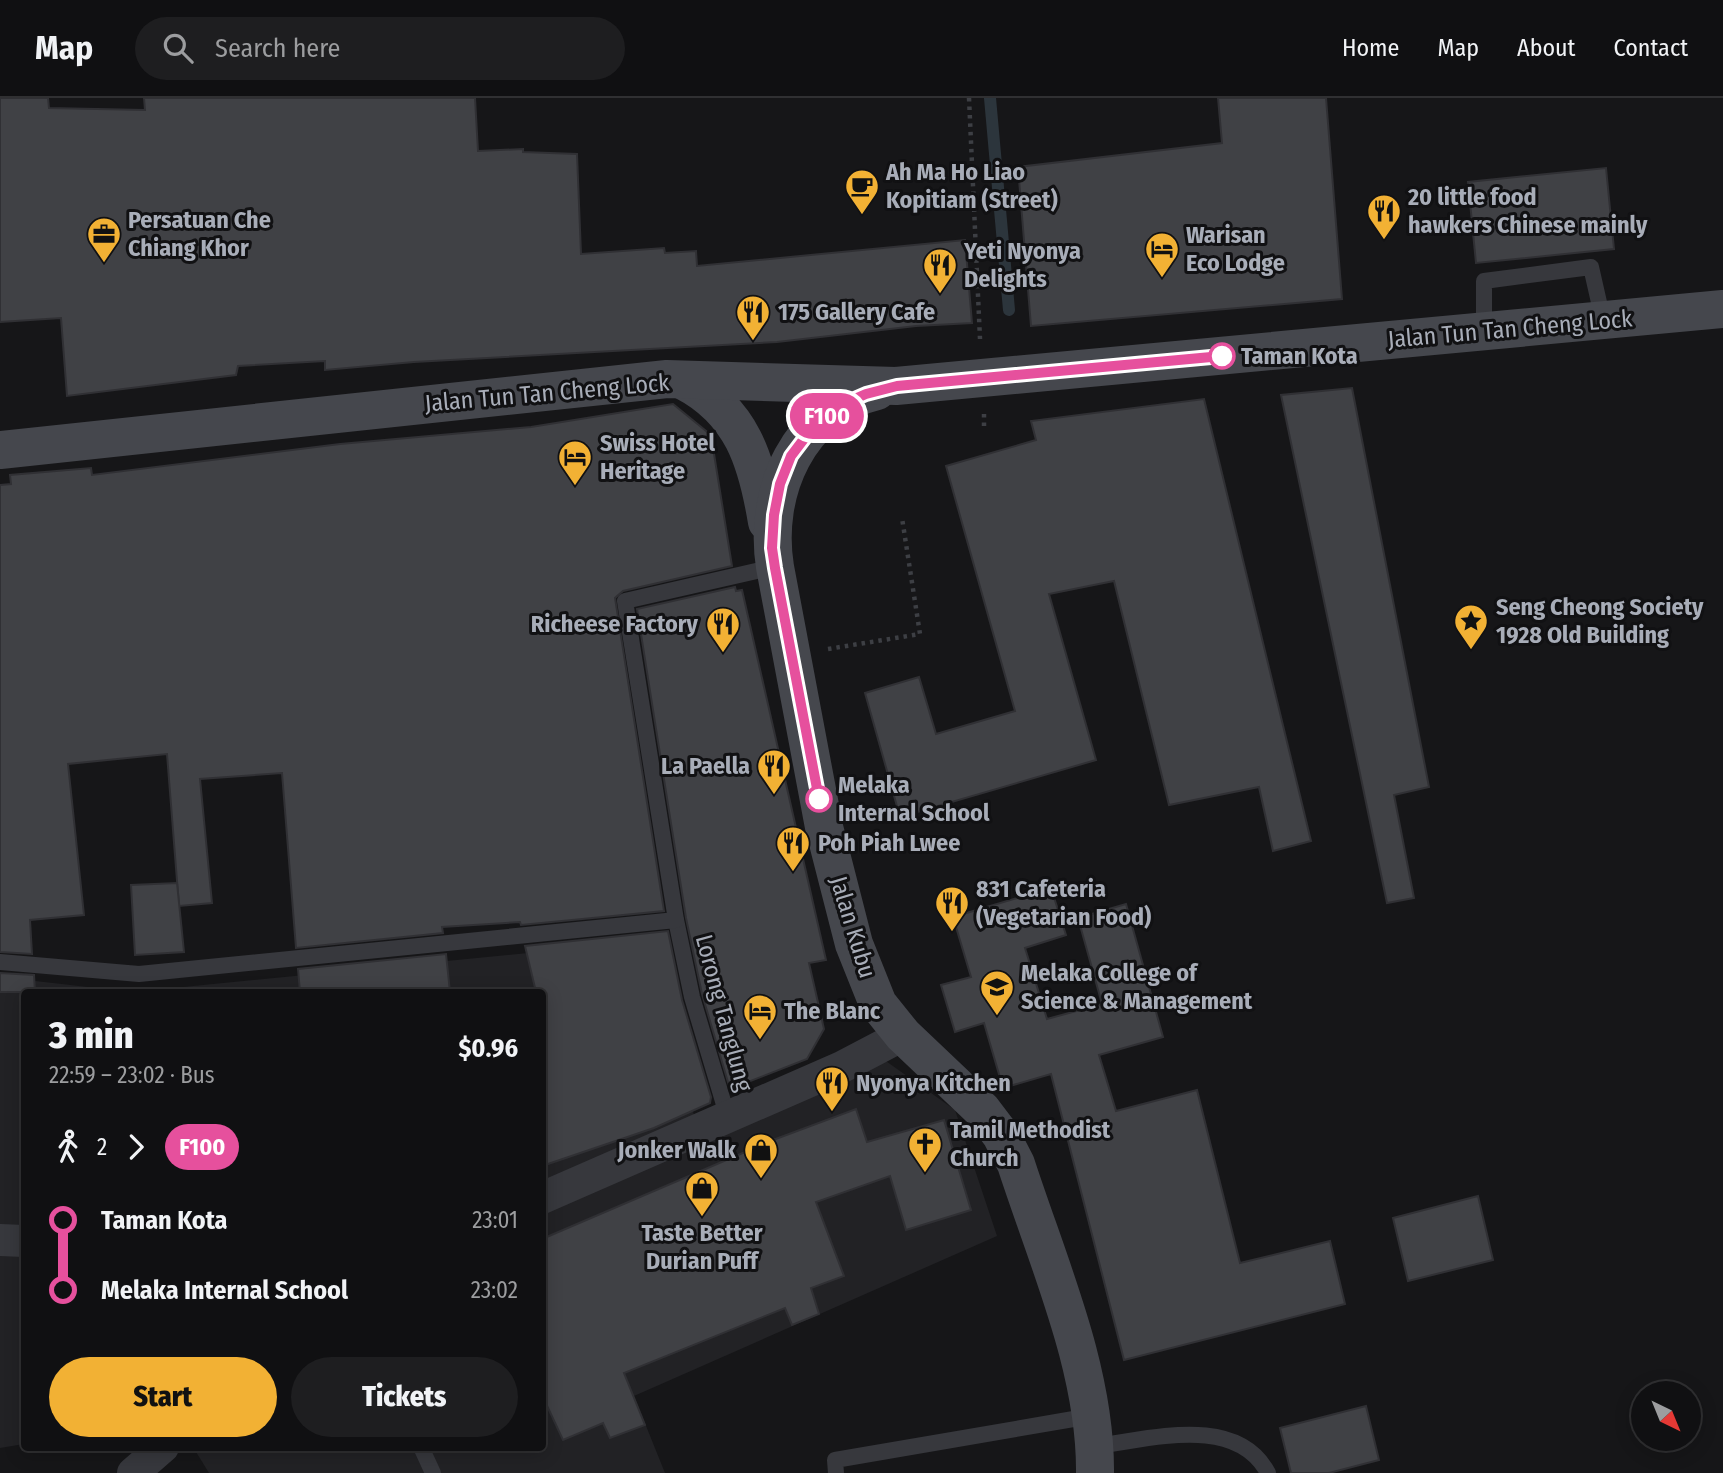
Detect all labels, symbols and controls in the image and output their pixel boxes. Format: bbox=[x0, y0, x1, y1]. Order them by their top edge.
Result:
search box bbox=[135, 17, 625, 80]
text: Map bbox=[35, 28, 93, 68]
icon: search bbox=[159, 29, 197, 67]
text: Search here bbox=[215, 33, 340, 64]
text: Home bbox=[1342, 34, 1399, 62]
text: Map bbox=[1437, 34, 1479, 62]
text: About bbox=[1517, 34, 1575, 62]
text: Contact bbox=[1613, 34, 1688, 62]
place label: Ah Ma Ho Liao Kopitiam (Street) bbox=[885, 158, 1058, 214]
cafe icon: Ah Ma Ho Liao Kopitiam (Street) bbox=[843, 167, 881, 216]
place label: 20 little food hawkers Chinese mainly bbox=[1407, 183, 1648, 239]
restaurant icon: 20 little food hawkers Chinese mainly bbox=[1365, 192, 1403, 241]
place label: Persatuan Che Chiang Khor bbox=[128, 206, 271, 262]
office icon: Persatuan Che Chiang Khor bbox=[85, 215, 123, 264]
place label: Warisan Eco Lodge bbox=[1186, 221, 1285, 277]
hotel icon: Warisan Eco Lodge bbox=[1143, 230, 1181, 279]
place label: Yeti Nyonya Delights bbox=[963, 237, 1081, 293]
restaurant icon: Yeti Nyonya Delights bbox=[921, 246, 959, 295]
restaurant icon: 175 Gallery Cafe bbox=[734, 293, 772, 342]
place label: 175 Gallery Cafe bbox=[778, 298, 935, 326]
street label: Jalan Tun Tan Cheng Lock bbox=[1386, 304, 1634, 354]
place label: Taman Kota bbox=[1241, 342, 1358, 370]
marker: Taman Kota bbox=[1209, 343, 1235, 369]
street label: Jalan Tun Tan Cheng Lock bbox=[423, 368, 671, 418]
line badge: F100 bbox=[778, 393, 876, 439]
text: F100 bbox=[804, 402, 850, 430]
place label: Swiss Hotel Heritage bbox=[600, 429, 715, 485]
hotel icon: Swiss Hotel Heritage bbox=[556, 438, 594, 487]
place label: Seng Cheong Society 1928 Old Building bbox=[1496, 593, 1704, 649]
place icon: Seng Cheong Society 1928 Old Building bbox=[1452, 602, 1490, 651]
restaurant icon: Richeese Factory bbox=[704, 605, 742, 654]
place label: Richeese Factory bbox=[531, 610, 699, 638]
restaurant icon: La Paella bbox=[755, 747, 793, 796]
place label: La Paella bbox=[661, 752, 750, 780]
place label: Melaka Internal School bbox=[838, 771, 990, 827]
marker: Melaka Internal School bbox=[806, 786, 832, 812]
restaurant icon: Poh Piah Lwee bbox=[774, 824, 812, 873]
place label: Poh Piah Lwee bbox=[818, 829, 960, 857]
street label: Jalan Kubu bbox=[824, 873, 882, 981]
place label: 831 Cafeteria (Vegetarian Food) bbox=[976, 875, 1151, 931]
restaurant icon: 831 Cafeteria (Vegetarian Food) bbox=[933, 884, 971, 933]
street label: Lorong Tanglung bbox=[690, 932, 759, 1095]
place label: Melaka College of Science & Management bbox=[1021, 959, 1253, 1015]
school or university icon: Melaka College of Science & Management bbox=[978, 968, 1016, 1017]
hotel icon: The Blanc bbox=[741, 992, 779, 1041]
place label: The Blanc bbox=[784, 997, 881, 1025]
text: 3 min bbox=[49, 1012, 133, 1058]
text: $0.96 bbox=[458, 1033, 518, 1064]
text: 22:59 – 23:02 · Bus bbox=[49, 1061, 215, 1089]
restaurant icon: Nyonya Kitchen bbox=[813, 1064, 851, 1113]
place label: Nyonya Kitchen bbox=[856, 1069, 1011, 1097]
place label: Tamil Methodist Church bbox=[950, 1116, 1111, 1172]
church icon: Tamil Methodist Church bbox=[906, 1125, 944, 1174]
icon: walk bbox=[49, 1128, 87, 1166]
icon: forward bbox=[117, 1128, 155, 1166]
shop icon: Jonker Walk bbox=[742, 1131, 780, 1180]
text: 2 bbox=[97, 1133, 107, 1161]
text: F100 bbox=[179, 1133, 225, 1161]
place label: Jonker Walk bbox=[617, 1136, 737, 1164]
shop icon: Taste Better Durian Puff bbox=[683, 1169, 721, 1218]
text: Taman Kota bbox=[101, 1205, 228, 1236]
text: 23:01 bbox=[472, 1206, 518, 1234]
place label: Taste Better Durian Puff bbox=[641, 1219, 763, 1275]
text: Melaka Internal School bbox=[101, 1275, 348, 1306]
text: 23:02 bbox=[471, 1276, 518, 1304]
button: Start bbox=[49, 1357, 277, 1437]
button: Tickets bbox=[291, 1357, 518, 1437]
north arrow bbox=[1631, 1381, 1701, 1451]
map controls bbox=[1631, 1381, 1701, 1451]

